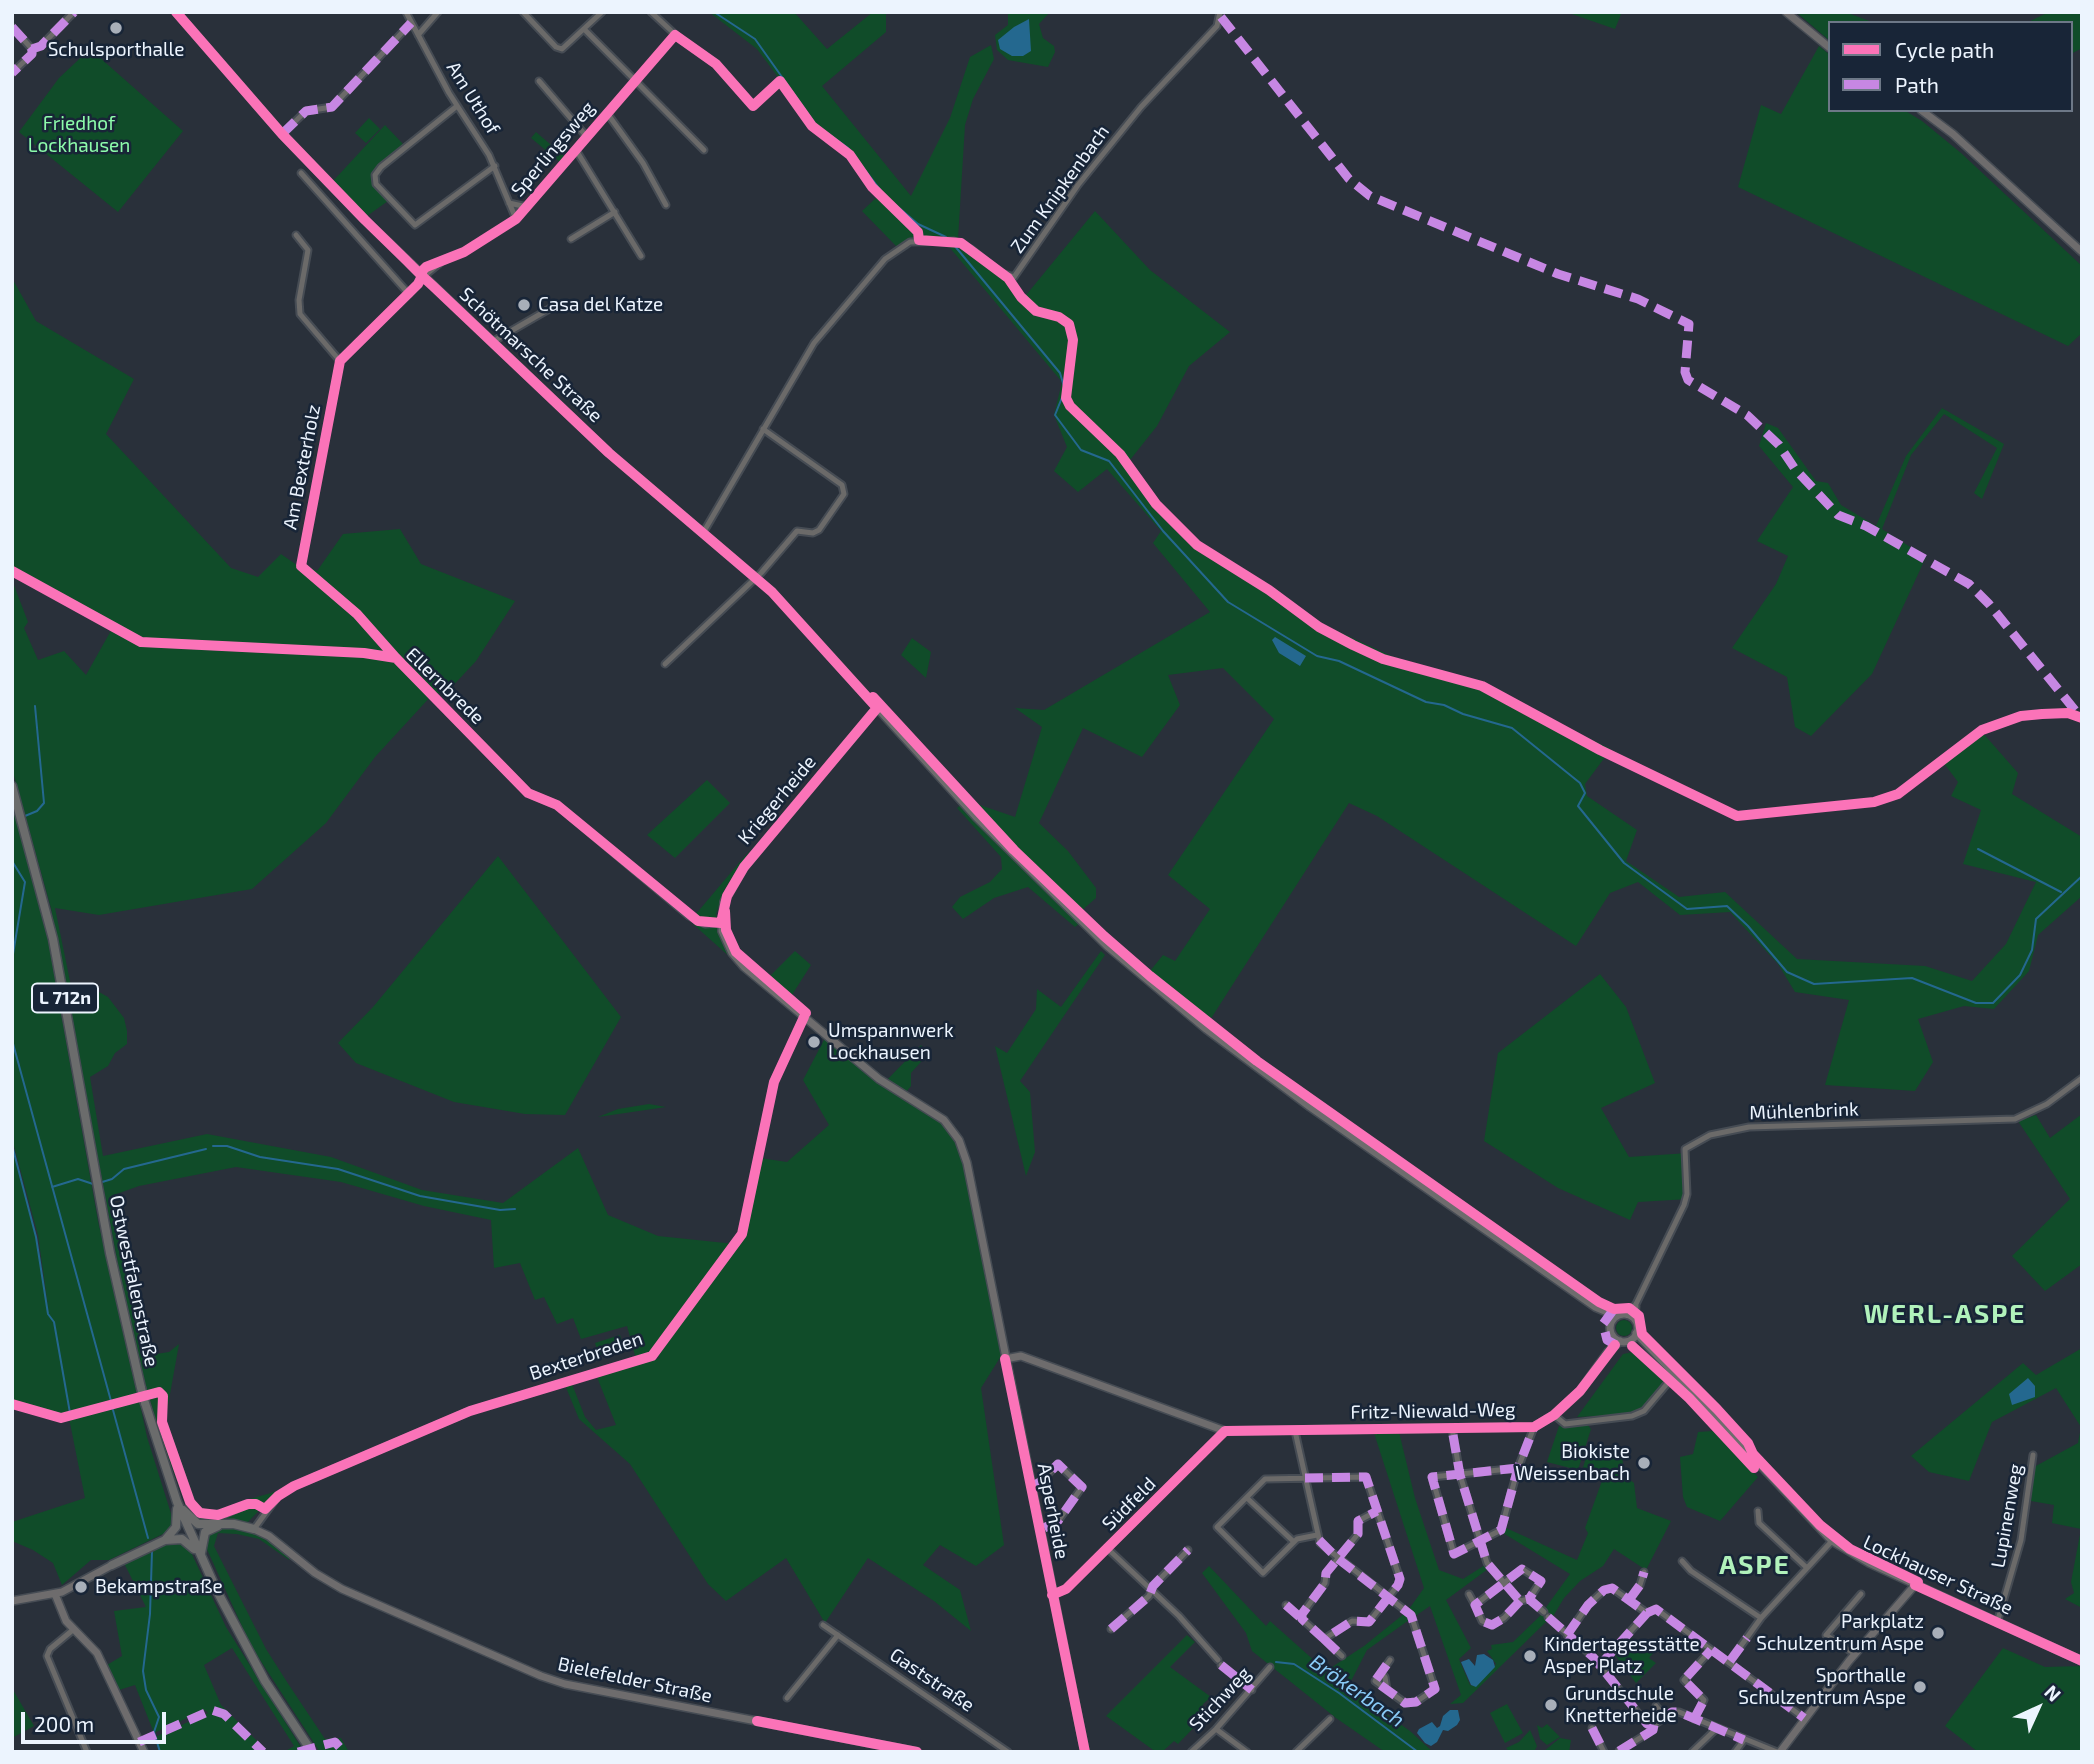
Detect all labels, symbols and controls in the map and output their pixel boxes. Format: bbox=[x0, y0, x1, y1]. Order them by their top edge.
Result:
marker: Schulsporthalle bbox=[108, 20, 124, 36]
legend bbox=[1828, 21, 2073, 112]
text: Cycle path bbox=[1895, 37, 1994, 62]
place label: Schulsporthalle bbox=[48, 39, 184, 61]
street label: Am Uthof bbox=[442, 57, 504, 139]
text: Path bbox=[1895, 72, 1939, 97]
street label: Sperlingsweg bbox=[506, 97, 600, 201]
park label: Friedhof Lockhausen bbox=[28, 113, 130, 157]
street label: Zum Knipkenbach bbox=[1006, 121, 1114, 257]
street label: Schötmarsche Straße bbox=[455, 283, 607, 427]
place label: Casa del Katze bbox=[538, 294, 663, 316]
marker: Casa del Katze bbox=[516, 297, 532, 313]
street label: Am Bexterholz bbox=[279, 403, 325, 531]
street label: Ellernbrede bbox=[401, 643, 489, 729]
street label: Kriegerheide bbox=[733, 751, 821, 849]
road number: L 712n bbox=[32, 984, 98, 1013]
place label: Umspannwerk Lockhausen bbox=[828, 1020, 954, 1064]
marker: Umspannwerk Lockhausen bbox=[806, 1034, 822, 1050]
street label: Mühlenbrink bbox=[1749, 1098, 1859, 1124]
street label: Ostwestfalenstraße bbox=[105, 1193, 163, 1369]
district label: WERL-ASPE bbox=[1865, 1298, 2025, 1330]
street label: Bexterbreden bbox=[527, 1327, 645, 1385]
street label: Fritz-Niewald-Weg bbox=[1350, 1398, 1516, 1424]
place label: Biokiste Weissenbach bbox=[1515, 1441, 1630, 1485]
marker: Biokiste Weissenbach bbox=[1636, 1455, 1652, 1471]
street label: Asperheide bbox=[1033, 1461, 1073, 1561]
street label: Lupinenweg bbox=[1987, 1462, 2027, 1570]
street label: Südfeld bbox=[1098, 1473, 1160, 1535]
street label: Lockhauser Straße bbox=[1860, 1530, 2016, 1620]
district label: ASPE bbox=[1720, 1549, 1790, 1581]
place label: Bekampstraße bbox=[95, 1576, 223, 1598]
marker: Bekampstraße bbox=[73, 1579, 89, 1595]
place label: Parkplatz Schulzentrum Aspe bbox=[1756, 1611, 1924, 1655]
marker: Parkplatz Schulzentrum Aspe bbox=[1930, 1625, 1946, 1641]
place label: Kindertagesstätte Asper Platz bbox=[1544, 1634, 1700, 1678]
street label: Gaststraße bbox=[885, 1643, 979, 1717]
marker: Kindertagesstätte Asper Platz bbox=[1522, 1648, 1538, 1664]
water label: Brökerbach bbox=[1305, 1649, 1409, 1733]
street label: Bielefelder Straße bbox=[556, 1653, 714, 1707]
street label: Stichweg bbox=[1185, 1662, 1255, 1736]
place label: Sporthalle Schulzentrum Aspe bbox=[1738, 1665, 1906, 1709]
north arrow bbox=[2003, 1673, 2073, 1743]
marker: Sporthalle Schulzentrum Aspe bbox=[1912, 1679, 1928, 1695]
text: N bbox=[2040, 1680, 2066, 1706]
place label: Grundschule Knetterheide bbox=[1565, 1683, 1677, 1727]
marker: Grundschule Knetterheide bbox=[1543, 1697, 1559, 1713]
scale bar bbox=[24, 1698, 170, 1742]
text: 200 m bbox=[34, 1711, 94, 1736]

